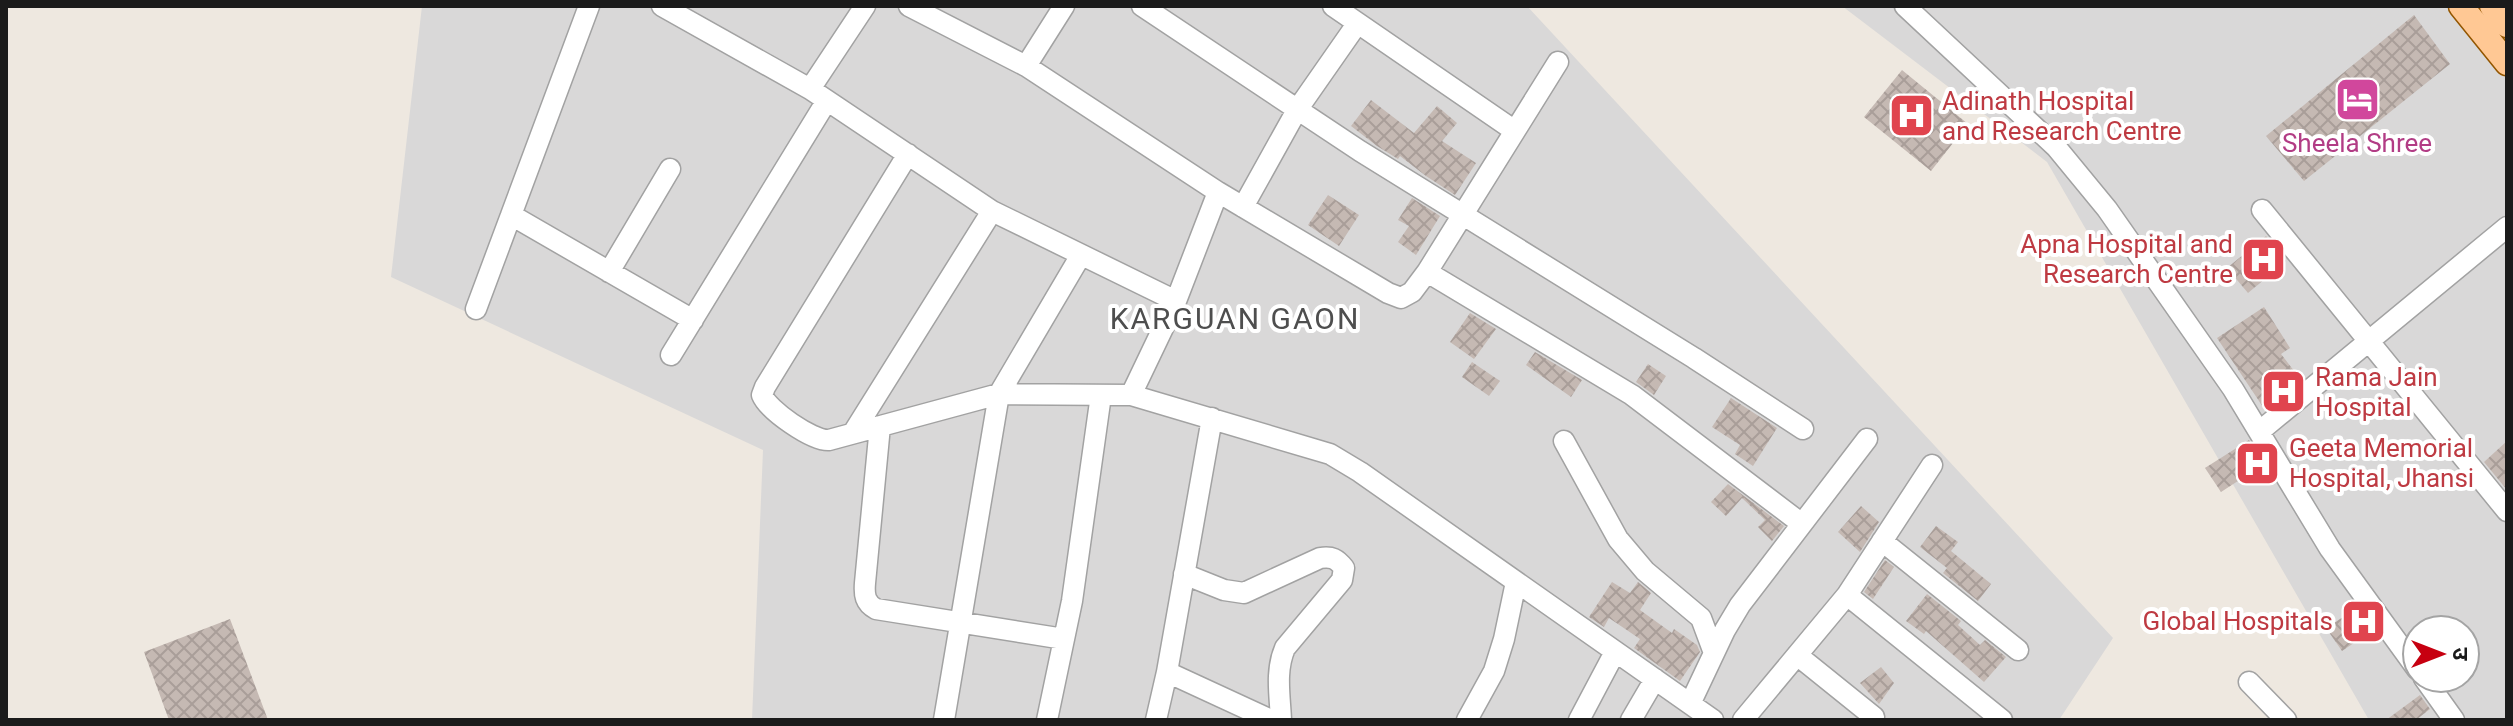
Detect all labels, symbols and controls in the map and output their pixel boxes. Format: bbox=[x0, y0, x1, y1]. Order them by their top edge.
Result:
hotel icon: Sheela Shree bbox=[2333, 76, 2381, 124]
place label: Adinath Hospital and Research Centre bbox=[1942, 86, 2182, 146]
hospital icon: Adinath Hospital and Research Centre bbox=[1887, 92, 1935, 140]
place label: Sheela Shree bbox=[2282, 128, 2432, 158]
place label: Apna Hospital and Research Centre bbox=[2020, 229, 2233, 289]
hospital icon: Apna Hospital and Research Centre bbox=[2240, 235, 2288, 283]
district label: KARGUAN GAON bbox=[1110, 301, 1360, 336]
place label: Rama Jain Hospital bbox=[2315, 362, 2438, 422]
hospital icon: Rama Jain Hospital bbox=[2260, 368, 2308, 416]
place label: Geeta Memorial Hospital, Jhansi bbox=[2289, 433, 2474, 493]
hospital icon: Geeta Memorial Hospital, Jhansi bbox=[2234, 439, 2282, 487]
hospital icon: Global Hospitals bbox=[2340, 597, 2388, 645]
place label: Global Hospitals bbox=[2143, 606, 2333, 636]
north arrow bbox=[2401, 614, 2481, 694]
text: उ bbox=[2448, 648, 2473, 662]

